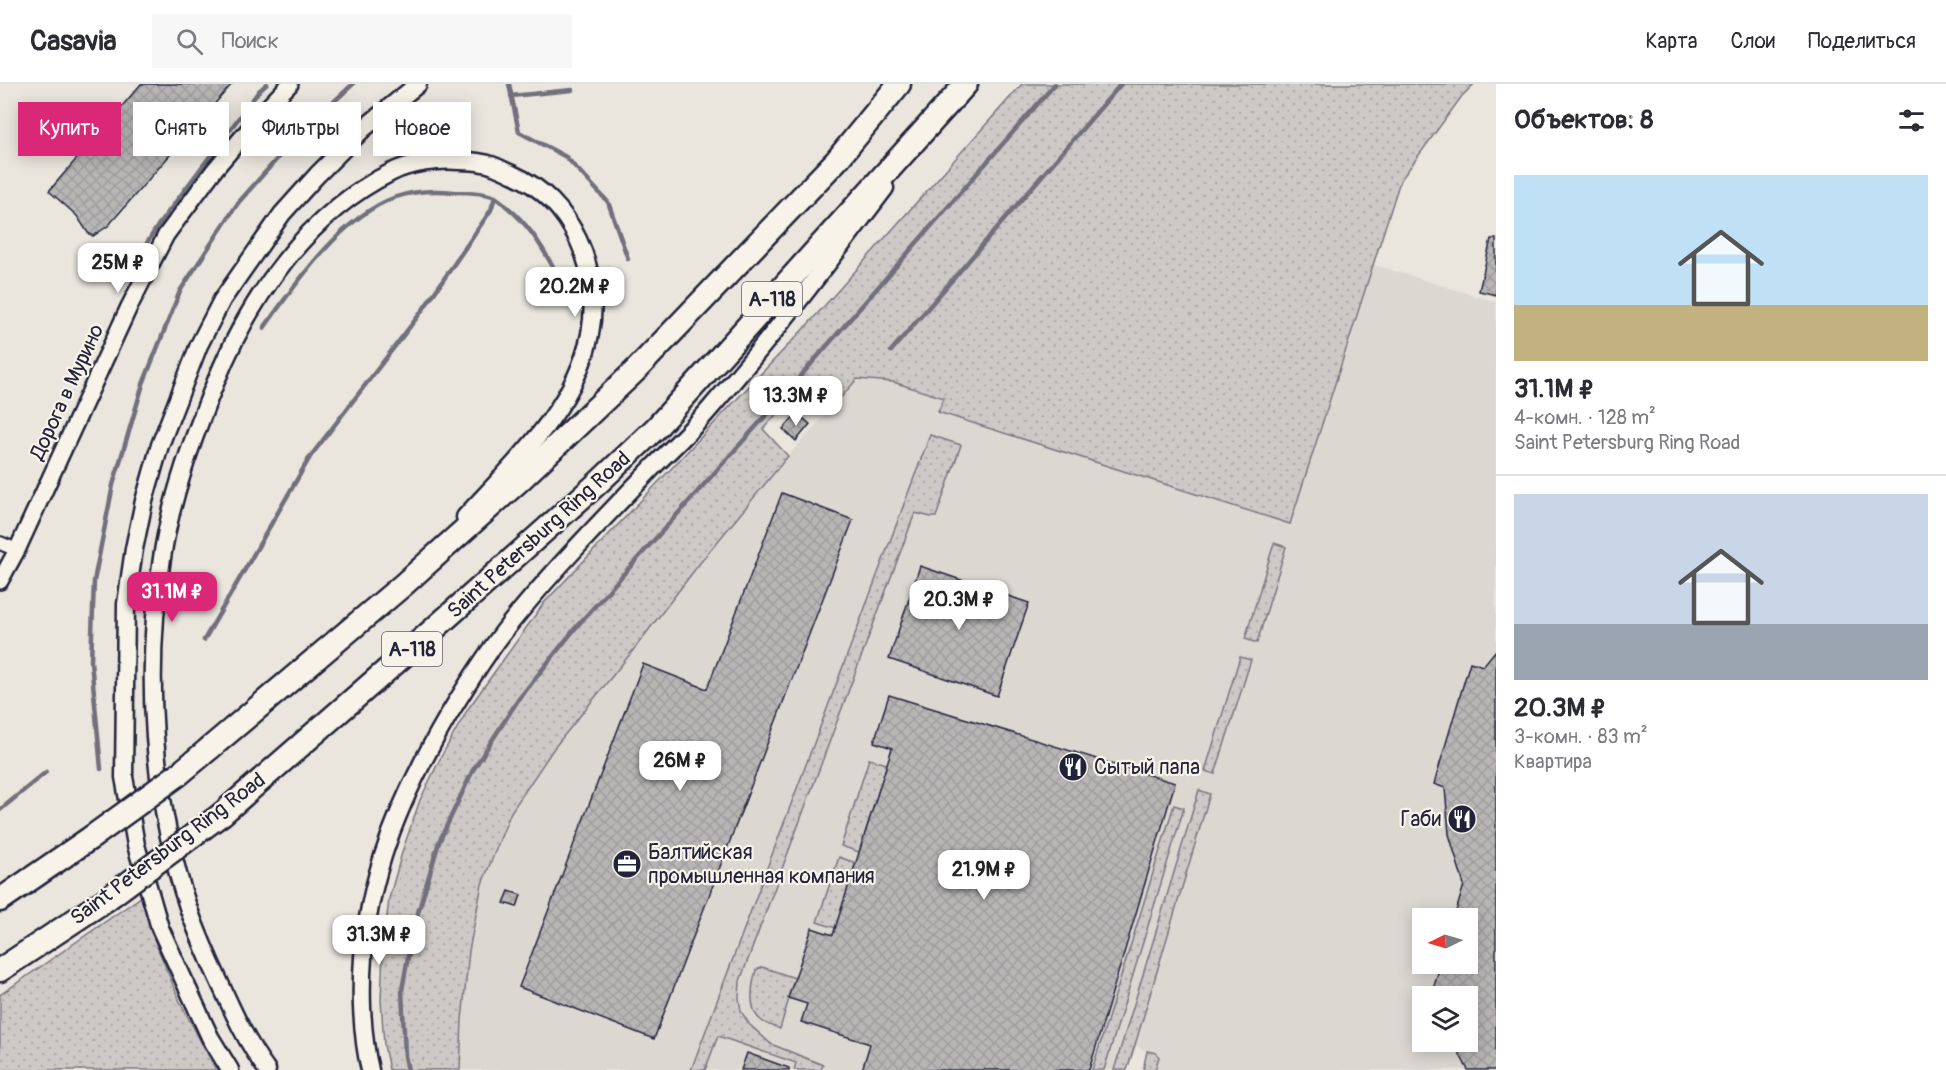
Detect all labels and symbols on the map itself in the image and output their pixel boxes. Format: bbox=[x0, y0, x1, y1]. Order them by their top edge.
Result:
pin: 25M ₽ bbox=[76, 243, 160, 294]
pin: 20.2M ₽ bbox=[520, 267, 630, 318]
road number: А-118 bbox=[742, 282, 802, 316]
street label: Дорога в Мурино bbox=[23, 320, 110, 465]
pin: 13.3M ₽ bbox=[741, 376, 851, 427]
street label: Saint Petersburg Ring Road bbox=[442, 445, 636, 625]
pin: 31.1M ₽ bbox=[117, 572, 227, 623]
pin: 20.3M ₽ bbox=[904, 580, 1014, 631]
road number: А-118 bbox=[382, 632, 442, 666]
pin: 26M ₽ bbox=[638, 741, 722, 792]
restaurant icon: Сытый папа bbox=[1057, 751, 1089, 783]
place label: Сытый папа bbox=[1094, 754, 1200, 781]
street label: Saint Petersburg Ring Road bbox=[65, 767, 271, 931]
restaurant icon: Габи bbox=[1446, 803, 1478, 835]
place label: Габи bbox=[1400, 806, 1441, 833]
place label: Балтийская промышленная компания bbox=[648, 839, 875, 890]
office icon: Балтийская промышленная компания bbox=[611, 848, 643, 880]
pin: 21.9M ₽ bbox=[929, 850, 1039, 901]
north arrow bbox=[1412, 908, 1478, 974]
pin: 31.3M ₽ bbox=[324, 915, 434, 966]

